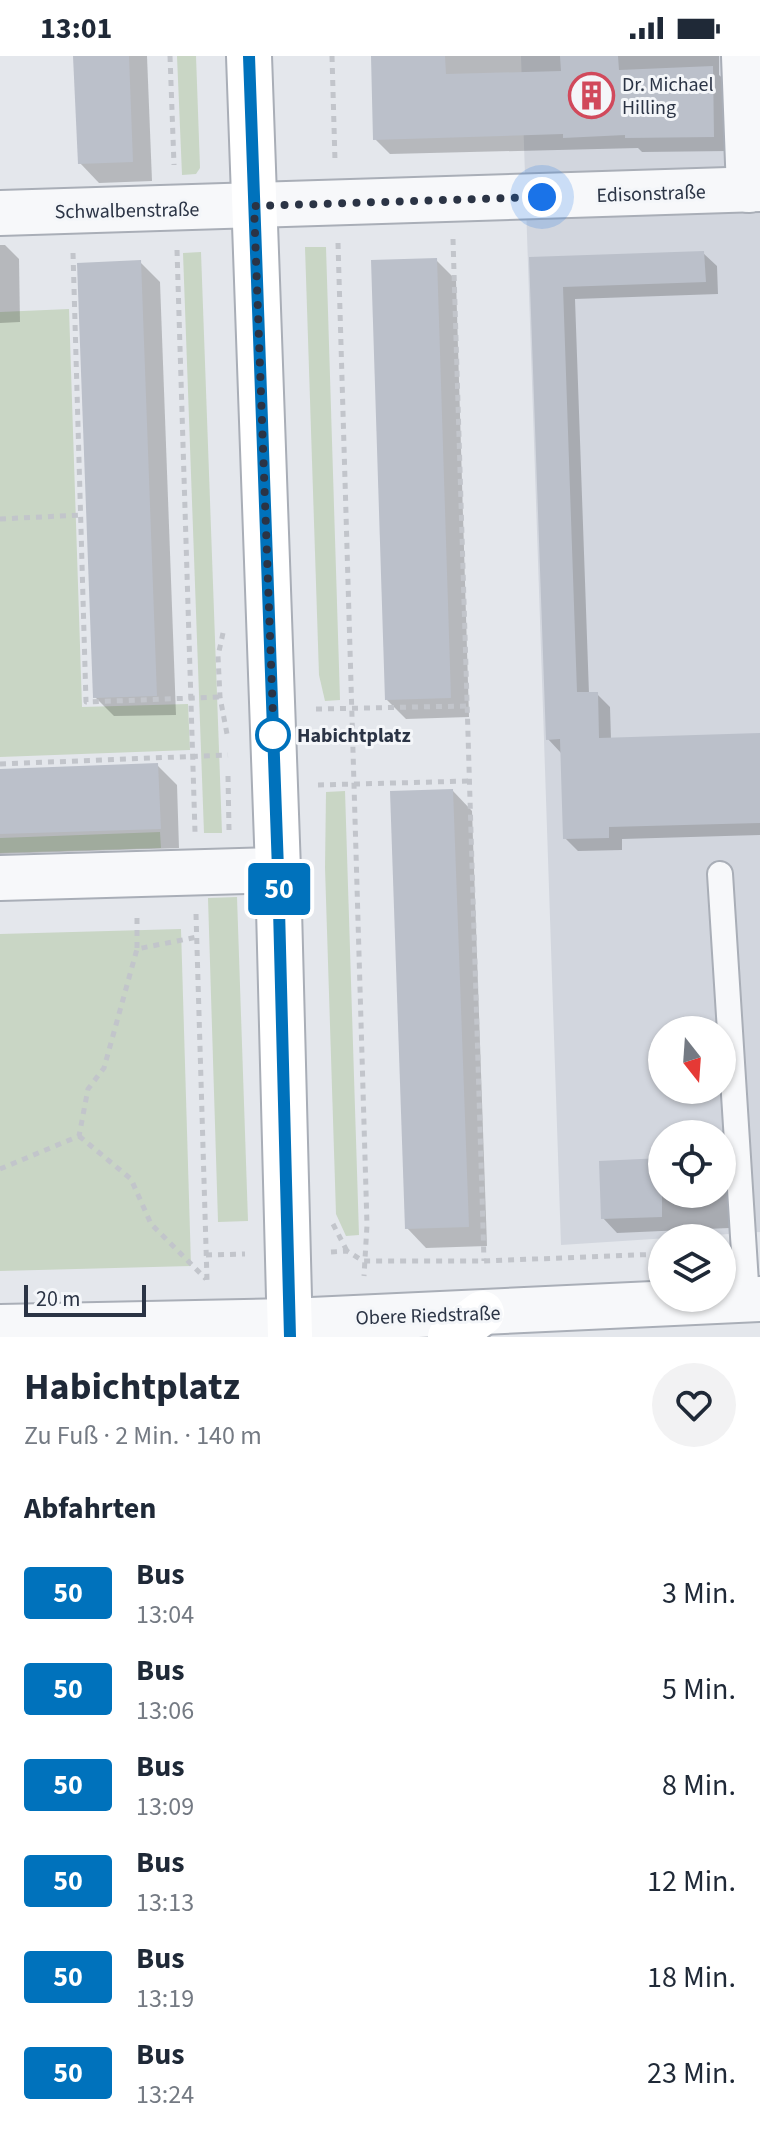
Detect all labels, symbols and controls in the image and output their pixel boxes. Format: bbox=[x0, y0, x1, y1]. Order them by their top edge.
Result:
text: 13:01 bbox=[40, 7, 112, 50]
building icon: Dr. Michael Hilling bbox=[567, 71, 615, 119]
place label: Dr. Michael Hilling bbox=[622, 71, 714, 122]
your location bbox=[522, 177, 562, 217]
street label: Edisonstraße bbox=[596, 178, 706, 210]
street label: Schwalbenstraße bbox=[54, 196, 200, 226]
marker: Habichtplatz bbox=[256, 718, 290, 752]
place label: Habichtplatz bbox=[297, 722, 411, 750]
line badge: 50 bbox=[243, 863, 315, 915]
text: 50 bbox=[264, 869, 294, 909]
north arrow bbox=[648, 1016, 736, 1104]
map controls bbox=[648, 1016, 736, 1312]
button: locate bbox=[648, 1120, 736, 1208]
button: layers bbox=[648, 1224, 736, 1312]
scale bar bbox=[24, 1281, 146, 1317]
text: 20 m bbox=[36, 1283, 81, 1315]
street label: Obere Riedstraße bbox=[355, 1299, 501, 1333]
text: Habichtplatz bbox=[24, 1360, 240, 1414]
button: heart bbox=[652, 1363, 736, 1447]
text: Zu Fuß · 2 Min. · 140 m bbox=[24, 1417, 262, 1454]
text: Abfahrten bbox=[24, 1487, 156, 1530]
text: Bus bbox=[136, 1553, 184, 1596]
text: 3 Min. bbox=[662, 1572, 736, 1615]
text: 50 bbox=[53, 1573, 83, 1613]
text: 13:04 bbox=[136, 1596, 194, 1633]
text: Bus bbox=[136, 1649, 184, 1692]
text: 5 Min. bbox=[662, 1668, 736, 1711]
text: 50 bbox=[53, 1669, 83, 1709]
text: 13:06 bbox=[136, 1692, 194, 1729]
text: Bus bbox=[136, 1745, 184, 1788]
text: 8 Min. bbox=[662, 1764, 736, 1807]
text: 50 bbox=[53, 1765, 83, 1805]
text: 13:09 bbox=[136, 1788, 194, 1825]
text: Bus bbox=[136, 1841, 184, 1884]
text: 12 Min. bbox=[647, 1860, 736, 1903]
text: 50 bbox=[53, 1861, 83, 1901]
text: 13:13 bbox=[136, 1884, 194, 1921]
text: Bus bbox=[136, 1937, 184, 1980]
text: 18 Min. bbox=[647, 1956, 736, 1999]
text: 50 bbox=[53, 1957, 83, 1997]
text: 13:19 bbox=[136, 1980, 194, 2017]
text: Bus bbox=[136, 2033, 184, 2076]
text: 23 Min. bbox=[647, 2052, 736, 2095]
text: 50 bbox=[53, 2053, 83, 2093]
text: 13:24 bbox=[136, 2076, 194, 2113]

